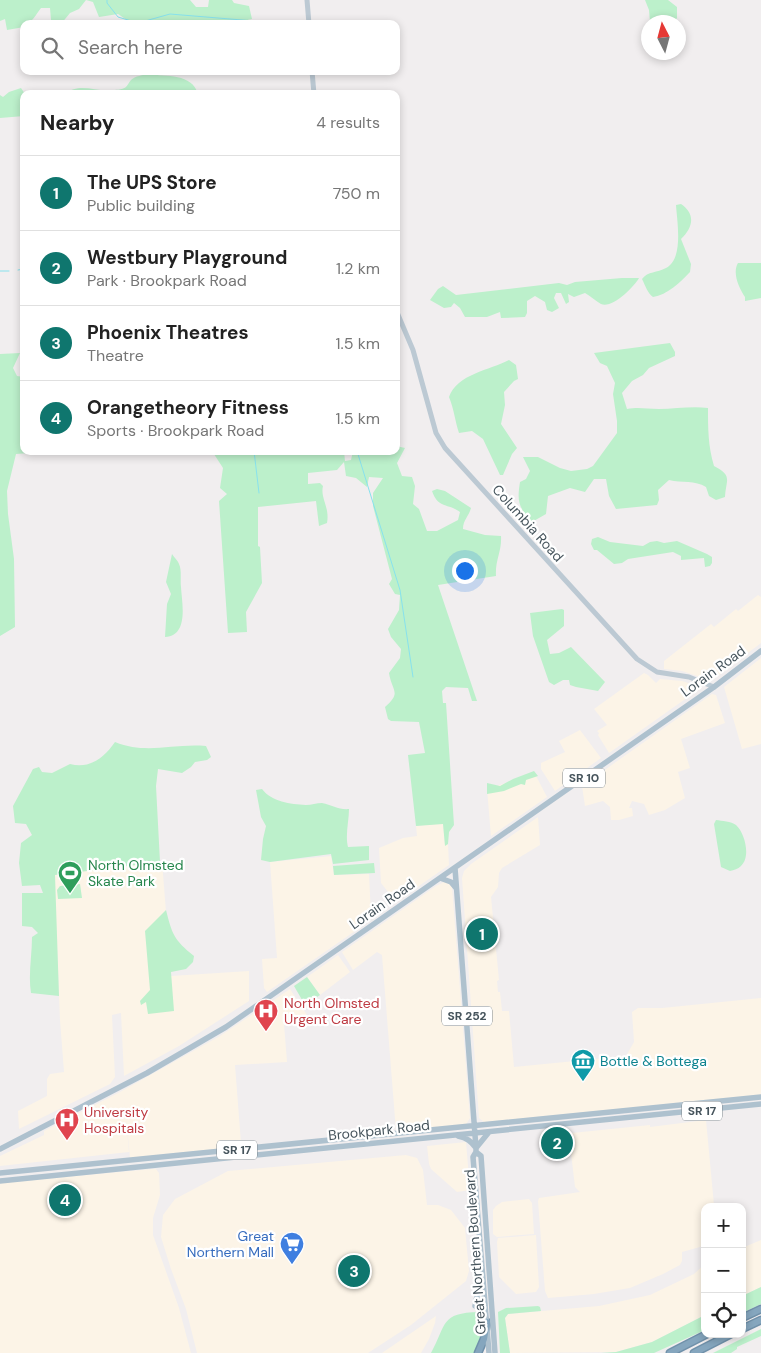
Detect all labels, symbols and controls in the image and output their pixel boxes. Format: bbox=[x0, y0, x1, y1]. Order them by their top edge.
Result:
north arrow bbox=[641, 15, 686, 60]
search box bbox=[20, 20, 400, 75]
icon: search bbox=[38, 34, 66, 62]
text: Search here bbox=[78, 35, 183, 60]
text: Nearby bbox=[40, 109, 114, 137]
text: 4 results bbox=[316, 112, 380, 133]
text: The UPS Store bbox=[87, 170, 217, 195]
text: 1 bbox=[53, 183, 59, 204]
text: 750 m bbox=[333, 183, 380, 204]
text: Public building bbox=[87, 195, 195, 216]
text: Westbury Playground bbox=[87, 245, 287, 270]
text: 2 bbox=[51, 258, 61, 279]
text: 1.2 km bbox=[336, 258, 380, 279]
text: Park · Brookpark Road bbox=[87, 270, 247, 291]
text: Phoenix Theatres bbox=[87, 320, 249, 345]
text: 3 bbox=[51, 333, 61, 354]
text: 1.5 km bbox=[336, 333, 380, 354]
text: Theatre bbox=[87, 345, 144, 366]
text: Orangetheory Fitness bbox=[87, 395, 289, 420]
text: 4 bbox=[51, 408, 61, 429]
text: 1.5 km bbox=[336, 408, 380, 429]
text: Sports · Brookpark Road bbox=[87, 420, 264, 441]
street label: Columbia Road bbox=[489, 481, 567, 565]
your location bbox=[452, 558, 478, 584]
street label: Lorain Road bbox=[677, 641, 749, 701]
road number: SR 10 bbox=[563, 768, 605, 788]
place label: North Olmsted Skate Park bbox=[88, 856, 184, 890]
sports icon: North Olmsted Skate Park bbox=[57, 860, 83, 894]
street label: Lorain Road bbox=[346, 875, 418, 933]
pin: 1 bbox=[466, 915, 498, 953]
place label: North Olmsted Urgent Care bbox=[284, 994, 380, 1028]
hospital icon: North Olmsted Urgent Care bbox=[253, 998, 279, 1032]
road number: SR 252 bbox=[442, 1006, 492, 1026]
museum icon: Bottle & Bottega bbox=[570, 1048, 596, 1082]
place label: Bottle & Bottega bbox=[600, 1052, 707, 1070]
road number: SR 17 bbox=[682, 1102, 722, 1120]
place label: University Hospitals bbox=[84, 1103, 149, 1137]
hospital icon: University Hospitals bbox=[54, 1107, 80, 1141]
street label: Brookpark Road bbox=[327, 1116, 431, 1144]
pin: 2 bbox=[541, 1124, 573, 1162]
road number: SR 17 bbox=[217, 1140, 257, 1160]
street label: Great Northern Boulevard bbox=[460, 1169, 490, 1335]
pin: 4 bbox=[49, 1181, 81, 1219]
map controls bbox=[701, 1203, 746, 1338]
button: + bbox=[701, 1203, 746, 1248]
place label: Great Northern Mall bbox=[187, 1227, 274, 1261]
supermarket icon: Great Northern Mall bbox=[279, 1231, 305, 1265]
button: − bbox=[701, 1248, 746, 1293]
pin: 3 bbox=[338, 1252, 370, 1290]
button: locate bbox=[701, 1293, 746, 1338]

